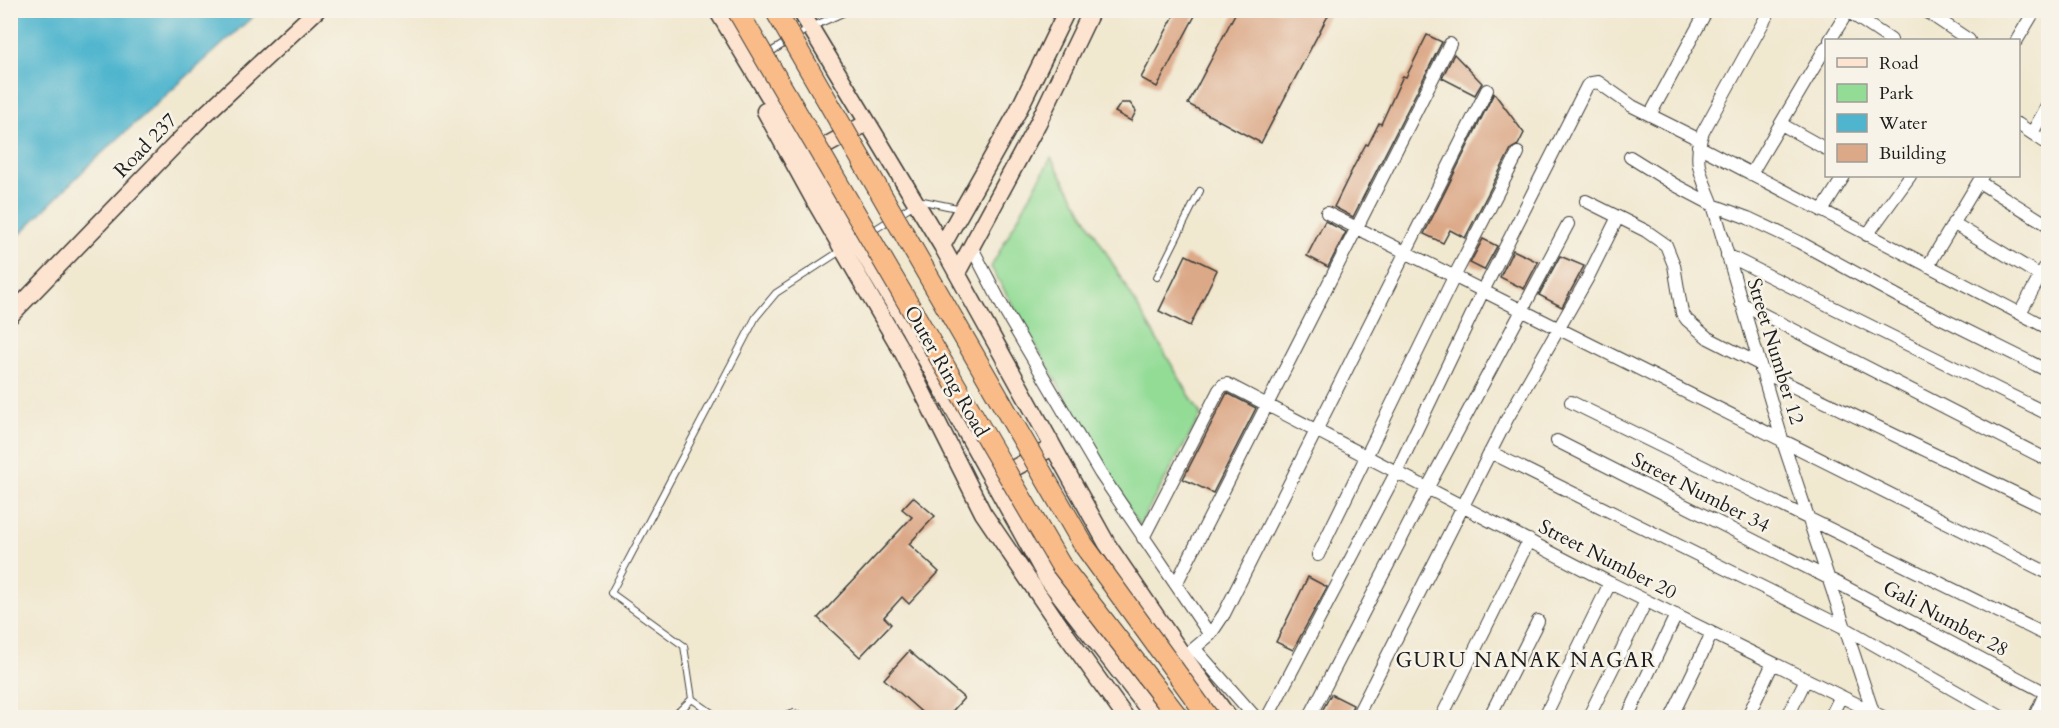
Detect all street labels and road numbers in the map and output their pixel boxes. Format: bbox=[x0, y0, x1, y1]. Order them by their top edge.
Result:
street label: Road 237 bbox=[108, 107, 183, 184]
street label: Street Number 12 bbox=[1740, 275, 1811, 427]
street label: Outer Ring Road bbox=[898, 301, 995, 442]
street label: Street Number 34 bbox=[1627, 446, 1774, 539]
street label: Street Number 20 bbox=[1534, 513, 1681, 606]
street label: Gali Number 28 bbox=[1878, 574, 2013, 663]

